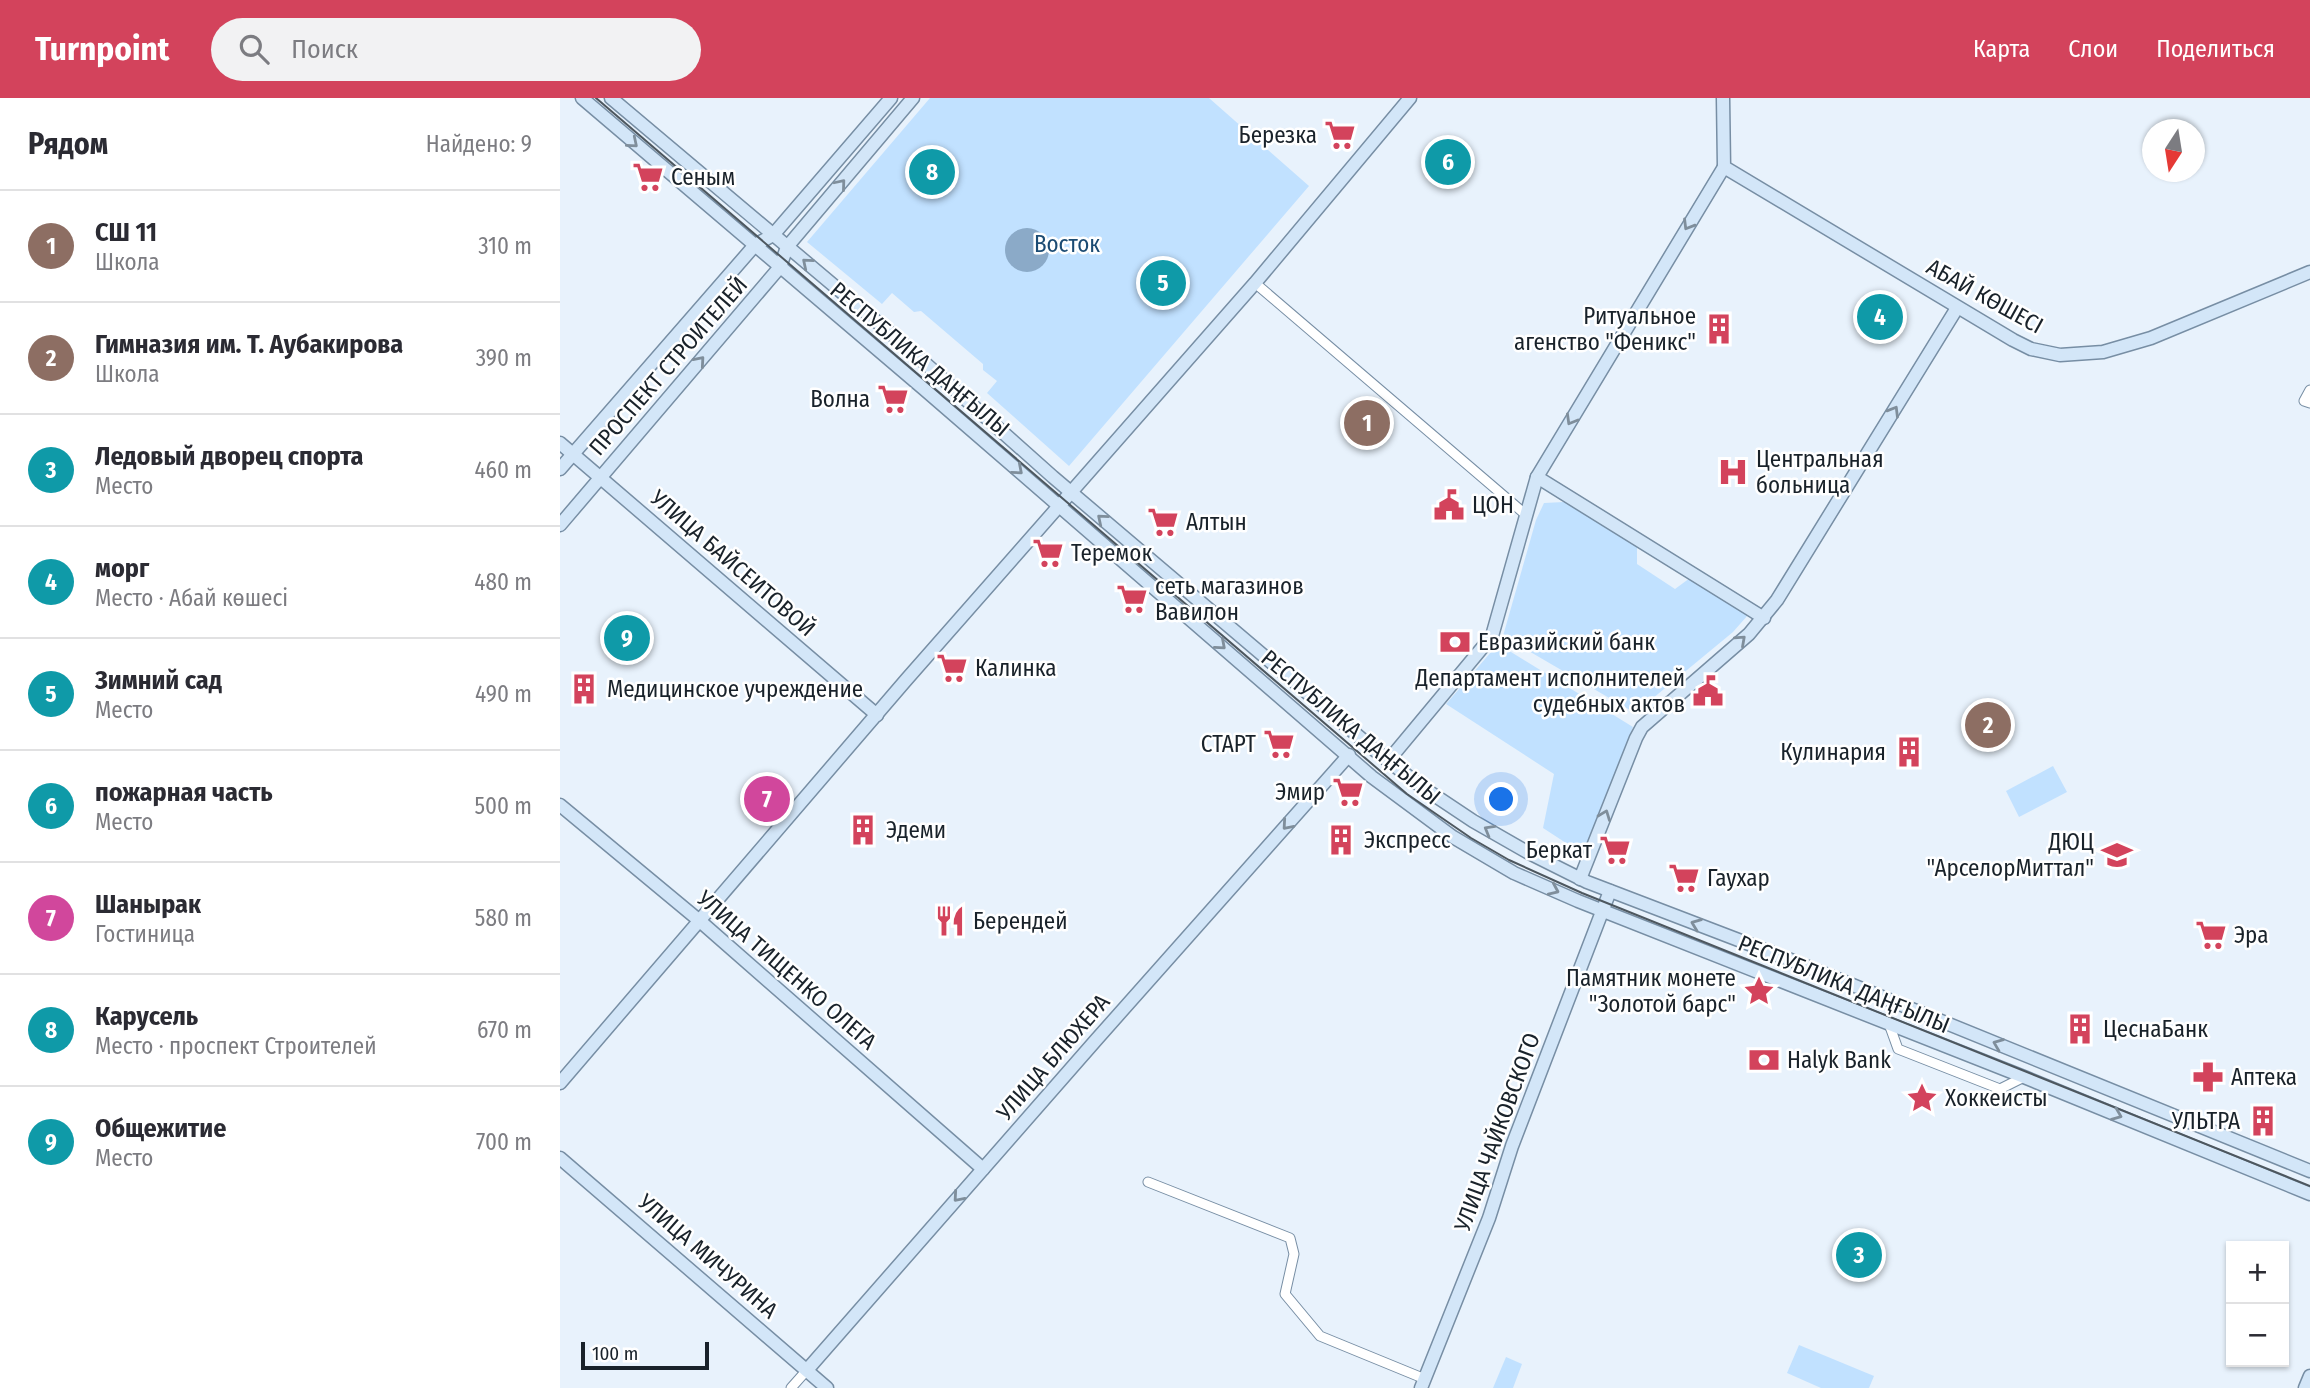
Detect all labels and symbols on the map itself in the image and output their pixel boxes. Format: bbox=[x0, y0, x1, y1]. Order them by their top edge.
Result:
supermarket icon: Березка bbox=[1323, 118, 1357, 152]
north arrow bbox=[2142, 119, 2205, 182]
place label: Березка bbox=[1239, 121, 1317, 149]
one-way arrow bbox=[625, 135, 638, 147]
pin: 6 bbox=[1425, 136, 1471, 188]
pin: 8 bbox=[909, 146, 955, 198]
supermarket icon: Сеным bbox=[631, 160, 665, 194]
place label: Сеным bbox=[671, 163, 735, 191]
one-way arrow bbox=[833, 179, 845, 192]
one-way arrow bbox=[1683, 217, 1696, 230]
park label: Восток bbox=[1034, 230, 1100, 258]
street label: АБАЙ КӨШЕСІ bbox=[1922, 252, 2048, 340]
pin: 5 bbox=[1140, 257, 1186, 309]
one-way arrow bbox=[802, 259, 815, 271]
street label: ПРОСПЕКТ СТРОИТЕЛЕЙ bbox=[583, 271, 753, 461]
street label: РЕСПУБЛИКА ДАҢҒЫЛЫ bbox=[825, 276, 1015, 442]
pin: 4 bbox=[1857, 291, 1903, 343]
place label: Ритуальное агенство "Феникс" bbox=[1514, 302, 1696, 356]
building icon: Ритуальное агенство "Феникс" bbox=[1702, 312, 1736, 346]
one-way arrow bbox=[692, 357, 704, 370]
supermarket icon: Волна bbox=[876, 382, 910, 416]
place label: Волна bbox=[810, 385, 870, 413]
pin: 1 bbox=[1344, 397, 1390, 449]
one-way arrow bbox=[1886, 405, 1899, 418]
one-way arrow bbox=[1566, 412, 1579, 425]
place label: Центральная больница bbox=[1756, 445, 1884, 499]
hospital icon: Центральная больница bbox=[1716, 455, 1750, 489]
one-way arrow bbox=[1010, 462, 1023, 474]
street label: УЛИЦА БАЙСЕИТОВОЙ bbox=[644, 483, 821, 642]
public building icon: ЦОН bbox=[1432, 488, 1466, 522]
place label: ЦОН bbox=[1472, 491, 1514, 519]
supermarket icon: Алтын bbox=[1146, 505, 1180, 539]
place label: Алтын bbox=[1186, 508, 1247, 536]
one-way arrow bbox=[1097, 515, 1110, 527]
supermarket icon: Теремок bbox=[1031, 536, 1065, 570]
place label: Теремок bbox=[1071, 539, 1152, 567]
place label: сеть магазинов Вавилон bbox=[1155, 572, 1304, 626]
supermarket icon: сеть магазинов Вавилон bbox=[1115, 582, 1149, 616]
pin: 9 bbox=[604, 612, 650, 664]
bank icon: Евразийский банк bbox=[1438, 625, 1472, 659]
place label: Евразийский банк bbox=[1478, 628, 1655, 656]
one-way arrow bbox=[1733, 636, 1746, 648]
one-way arrow bbox=[1213, 637, 1226, 649]
street label: РЕСПУБЛИКА ДАҢҒЫЛЫ bbox=[1256, 644, 1446, 810]
supermarket icon: Калинка bbox=[935, 651, 969, 685]
place label: Калинка bbox=[975, 654, 1057, 682]
place label: Департамент исполнителей судебных актов bbox=[1414, 664, 1685, 718]
building icon: Медицинское учреждение bbox=[567, 672, 601, 706]
public building icon: Департамент исполнителей судебных актов bbox=[1691, 674, 1725, 708]
place label: Медицинское учреждение bbox=[607, 675, 863, 703]
pin: 2 bbox=[1965, 699, 2011, 751]
supermarket icon: СТАРТ bbox=[1262, 727, 1296, 761]
place label: СТАРТ bbox=[1201, 730, 1256, 758]
building icon: Кулинария bbox=[1892, 735, 1926, 769]
place label: Кулинария bbox=[1780, 738, 1886, 766]
pin: 7 bbox=[744, 773, 790, 825]
supermarket icon: Эмир bbox=[1331, 775, 1365, 809]
place label: Эмир bbox=[1275, 778, 1325, 806]
your location bbox=[1484, 782, 1518, 816]
one-way arrow bbox=[1597, 810, 1611, 822]
building icon: Эдеми bbox=[846, 813, 880, 847]
place label: Эдеми bbox=[886, 816, 946, 844]
one-way arrow bbox=[1283, 816, 1295, 829]
building icon: Экспресс bbox=[1324, 823, 1358, 857]
one-way arrow bbox=[1483, 825, 1496, 838]
place label: Экспресс bbox=[1364, 826, 1451, 854]
place label: ДЮЦ "АрселорМиттал" bbox=[1926, 828, 2094, 882]
supermarket icon: Беркат bbox=[1598, 833, 1632, 867]
place label: Беркат bbox=[1526, 836, 1593, 864]
school or university icon: ДЮЦ "АрселорМиттал" bbox=[2100, 838, 2134, 872]
supermarket icon: Гаухар bbox=[1667, 861, 1701, 895]
place label: Гаухар bbox=[1707, 864, 1770, 892]
one-way arrow bbox=[1547, 882, 1559, 896]
street label: УЛИЦА ТИЩЕНКО ОЛЕГА bbox=[691, 884, 882, 1056]
restaurant icon: Берендей bbox=[933, 904, 967, 938]
place label: Берендей bbox=[973, 907, 1068, 935]
one-way arrow bbox=[1690, 918, 1702, 932]
supermarket icon: Эра bbox=[2194, 918, 2228, 952]
place label: Эра bbox=[2234, 921, 2268, 949]
street label: РЕСПУБЛИКА ДАҢҒЫЛЫ bbox=[1734, 929, 1954, 1039]
place label: Памятник монете "Золотой барс" bbox=[1566, 964, 1736, 1018]
place icon: Памятник монете "Золотой барс" bbox=[1742, 974, 1776, 1008]
street label: УЛИЦА БЛЮХЕРА bbox=[990, 988, 1115, 1127]
building icon: ЦеснаБанк bbox=[2063, 1012, 2097, 1046]
place label: ЦеснаБанк bbox=[2103, 1015, 2208, 1043]
street label: УЛИЦА ЧАЙКОВСКОГО bbox=[1448, 1029, 1546, 1236]
one-way arrow bbox=[1993, 1038, 2005, 1052]
bank icon: Halyk Bank bbox=[1747, 1043, 1781, 1077]
place label: Halyk Bank bbox=[1787, 1046, 1891, 1074]
pharmacy icon: Аптека bbox=[2191, 1060, 2225, 1094]
place label: Аптека bbox=[2231, 1063, 2297, 1091]
place icon: Хоккеисты bbox=[1905, 1081, 1939, 1115]
place label: Хоккеисты bbox=[1945, 1084, 2048, 1112]
building icon: УЛЬТРА bbox=[2246, 1104, 2280, 1138]
one-way arrow bbox=[2111, 1107, 2123, 1121]
place label: УЛЬТРА bbox=[2171, 1107, 2240, 1135]
street label: УЛИЦА МИЧУРИНА bbox=[632, 1187, 783, 1324]
one-way arrow bbox=[954, 1189, 967, 1202]
pin: 3 bbox=[1836, 1229, 1882, 1281]
scale bar bbox=[581, 1339, 709, 1371]

